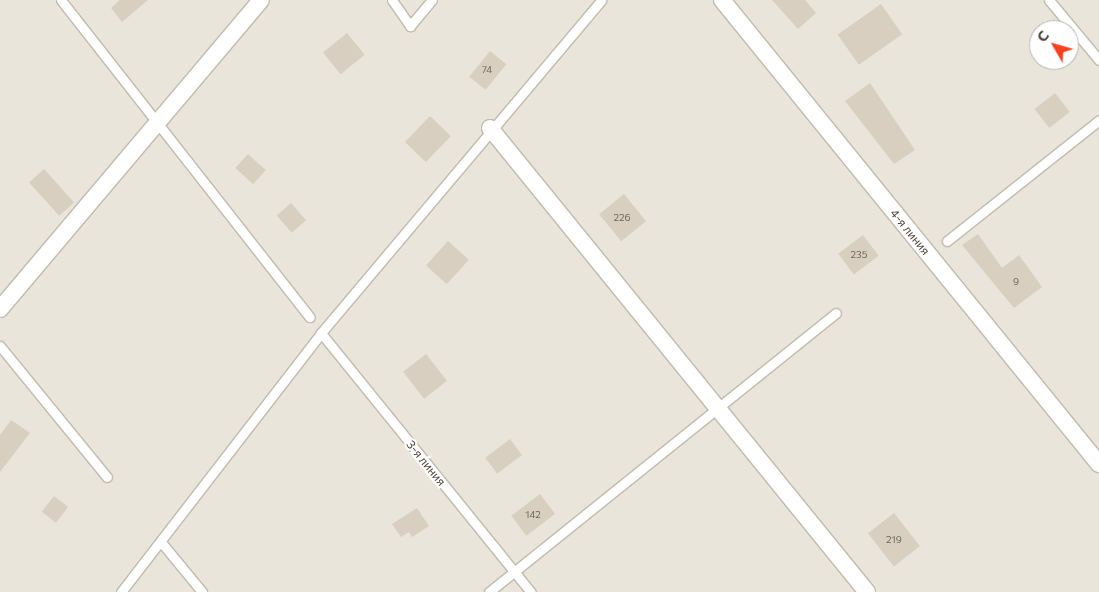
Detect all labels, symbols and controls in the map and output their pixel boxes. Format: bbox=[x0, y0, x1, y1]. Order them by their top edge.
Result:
north arrow bbox=[1029, 20, 1079, 70]
text: С bbox=[1033, 27, 1052, 45]
house number: 74 bbox=[482, 64, 492, 76]
street label: 4-я линия bbox=[887, 206, 933, 258]
house number: 226 bbox=[613, 212, 631, 224]
house number: 235 bbox=[851, 249, 867, 261]
house number: 9 bbox=[1013, 276, 1019, 288]
street label: 3-я линия bbox=[403, 437, 449, 489]
house number: 142 bbox=[525, 509, 541, 521]
house number: 219 bbox=[886, 534, 902, 546]

